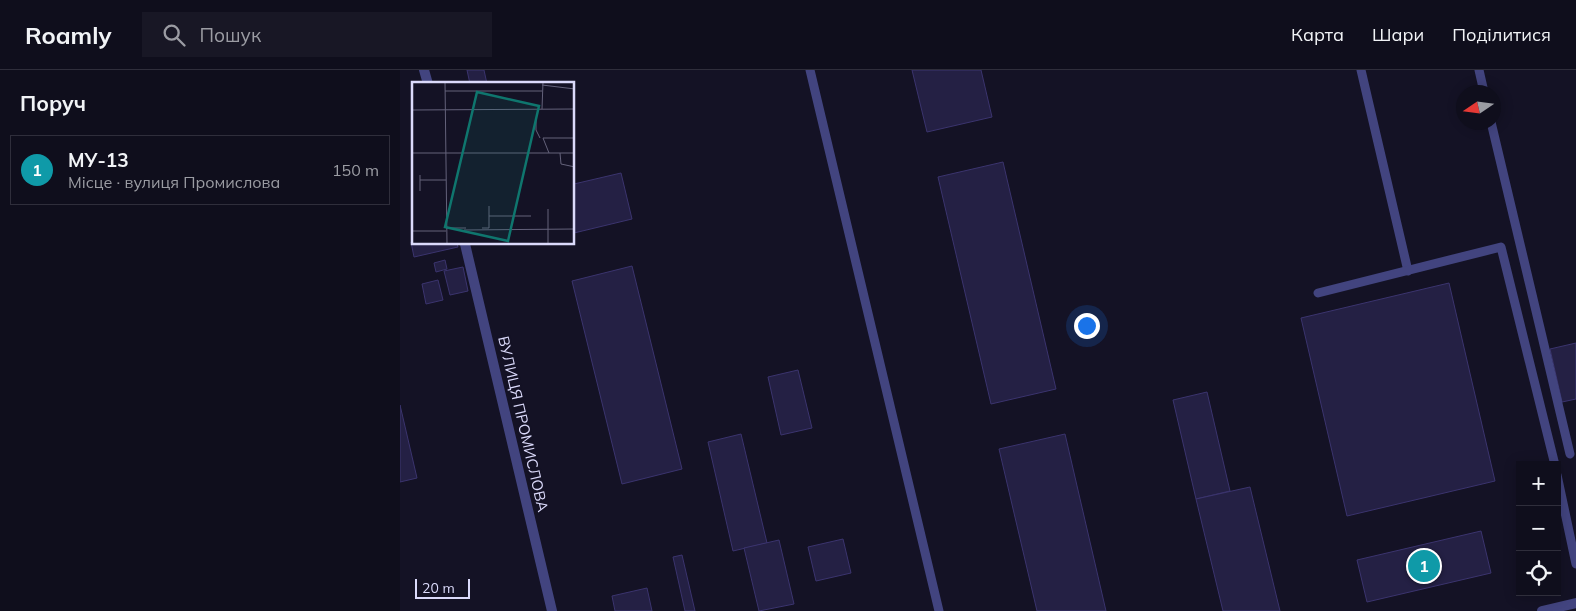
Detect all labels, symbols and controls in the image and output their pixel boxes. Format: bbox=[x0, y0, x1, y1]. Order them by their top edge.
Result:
search box bbox=[142, 12, 492, 57]
text: Roamly bbox=[25, 20, 112, 50]
icon: search bbox=[160, 21, 188, 49]
text: Пошук bbox=[200, 23, 261, 47]
text: Карта bbox=[1291, 23, 1344, 46]
text: Шари bbox=[1372, 23, 1424, 46]
text: Поділитися bbox=[1452, 23, 1551, 46]
inset map bbox=[412, 82, 575, 245]
north arrow bbox=[1456, 85, 1501, 130]
text: Поруч bbox=[20, 90, 86, 116]
text: МУ-13 bbox=[68, 148, 129, 172]
text: 1 bbox=[32, 160, 42, 180]
text: 150 m bbox=[332, 160, 379, 180]
text: Місце · вулиця Промислова bbox=[68, 172, 280, 192]
your location bbox=[1074, 313, 1100, 339]
street label: ВУЛИЦЯ ПРОМИСЛОВА bbox=[494, 334, 553, 514]
map controls bbox=[1516, 461, 1561, 596]
button: + bbox=[1516, 461, 1561, 506]
button: − bbox=[1516, 506, 1561, 551]
pin: 1 bbox=[1408, 547, 1440, 585]
button: locate bbox=[1516, 551, 1561, 596]
scale bar bbox=[415, 576, 470, 599]
text: 20 m bbox=[422, 579, 455, 597]

